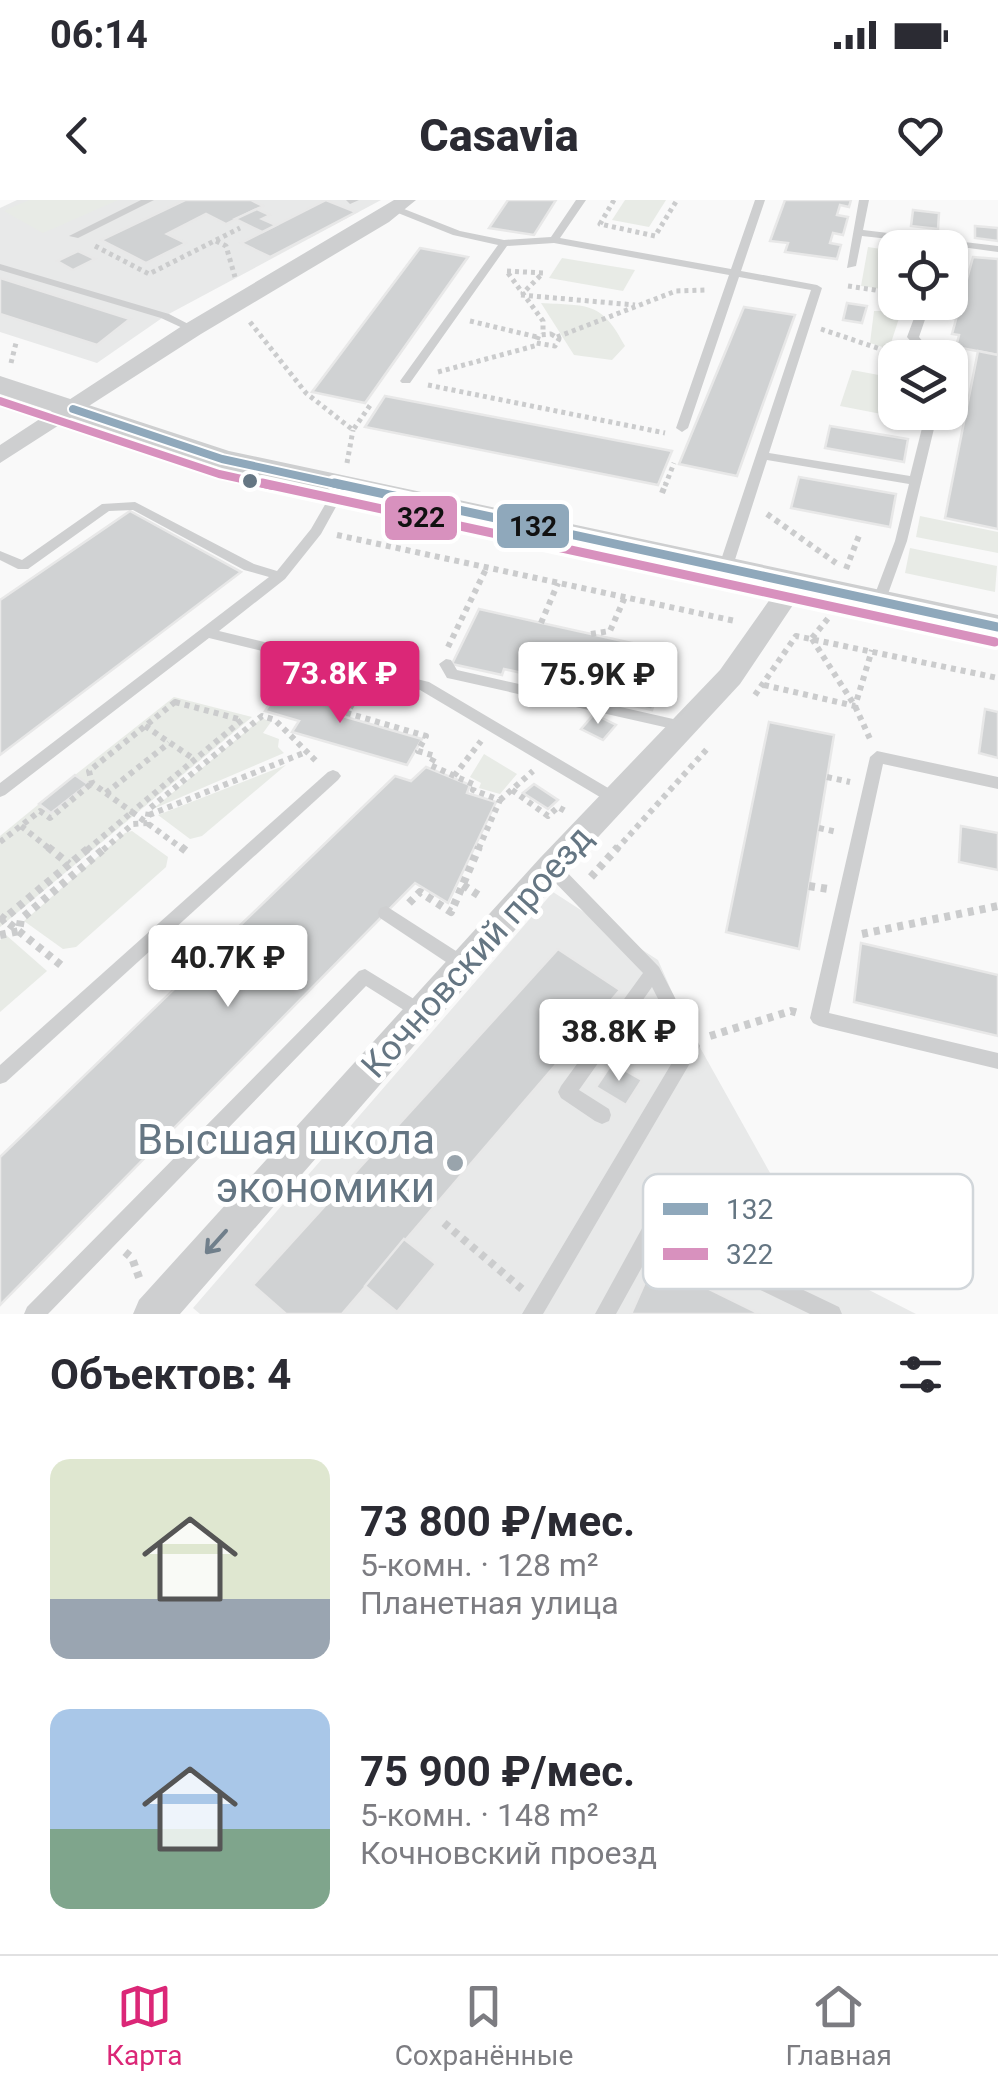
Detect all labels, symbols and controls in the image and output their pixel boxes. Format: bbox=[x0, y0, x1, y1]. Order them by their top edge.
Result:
text: 06:14 bbox=[50, 13, 148, 57]
icon: back bbox=[50, 108, 105, 163]
icon: heart bbox=[893, 108, 948, 163]
text: Casavia bbox=[419, 109, 579, 162]
map controls bbox=[878, 230, 968, 430]
button: locate bbox=[878, 230, 968, 320]
button: layers bbox=[878, 340, 968, 430]
unlabelled marker bbox=[240, 471, 260, 491]
line badge: 322 bbox=[383, 494, 459, 542]
text: 322 bbox=[397, 501, 445, 534]
line badge: 132 bbox=[495, 502, 571, 550]
text: 132 bbox=[509, 510, 557, 543]
pin: 73.8K ₽ bbox=[248, 641, 432, 726]
pin: 75.9K ₽ bbox=[506, 642, 690, 727]
text: 73.8K ₽ bbox=[282, 654, 398, 692]
text: 75.9K ₽ bbox=[540, 655, 656, 693]
street label: Кочновский проезд bbox=[353, 818, 601, 1086]
pin: 40.7K ₽ bbox=[136, 925, 320, 1010]
text: 40.7K ₽ bbox=[170, 938, 286, 976]
pin: 38.8K ₽ bbox=[527, 999, 711, 1084]
text: 38.8K ₽ bbox=[561, 1012, 677, 1050]
place label: Высшая школа экономики bbox=[137, 1115, 435, 1212]
marker: Высшая школа экономики bbox=[444, 1152, 466, 1174]
legend bbox=[643, 1174, 973, 1289]
text: 132 bbox=[726, 1193, 773, 1226]
one-way arrow bbox=[205, 1229, 228, 1254]
text: 322 bbox=[726, 1238, 773, 1271]
icon: filters bbox=[893, 1347, 948, 1402]
text: Объектов: 4 bbox=[50, 1350, 291, 1399]
text: 73 800 ₽/мес. bbox=[360, 1497, 635, 1546]
icon: home bbox=[130, 1499, 250, 1619]
text: 5-комн. · 128 m² bbox=[360, 1546, 599, 1584]
text: Планетная улица bbox=[360, 1584, 619, 1622]
text: 75 900 ₽/мес. bbox=[360, 1747, 635, 1796]
icon: home bbox=[130, 1749, 250, 1869]
text: 5-комн. · 148 m² bbox=[360, 1796, 599, 1834]
text: Кочновский проезд bbox=[360, 1834, 657, 1872]
tab: Карта bbox=[106, 1979, 182, 2072]
tab: Сохранённые bbox=[395, 1979, 573, 2072]
tab: Главная bbox=[785, 1979, 892, 2072]

